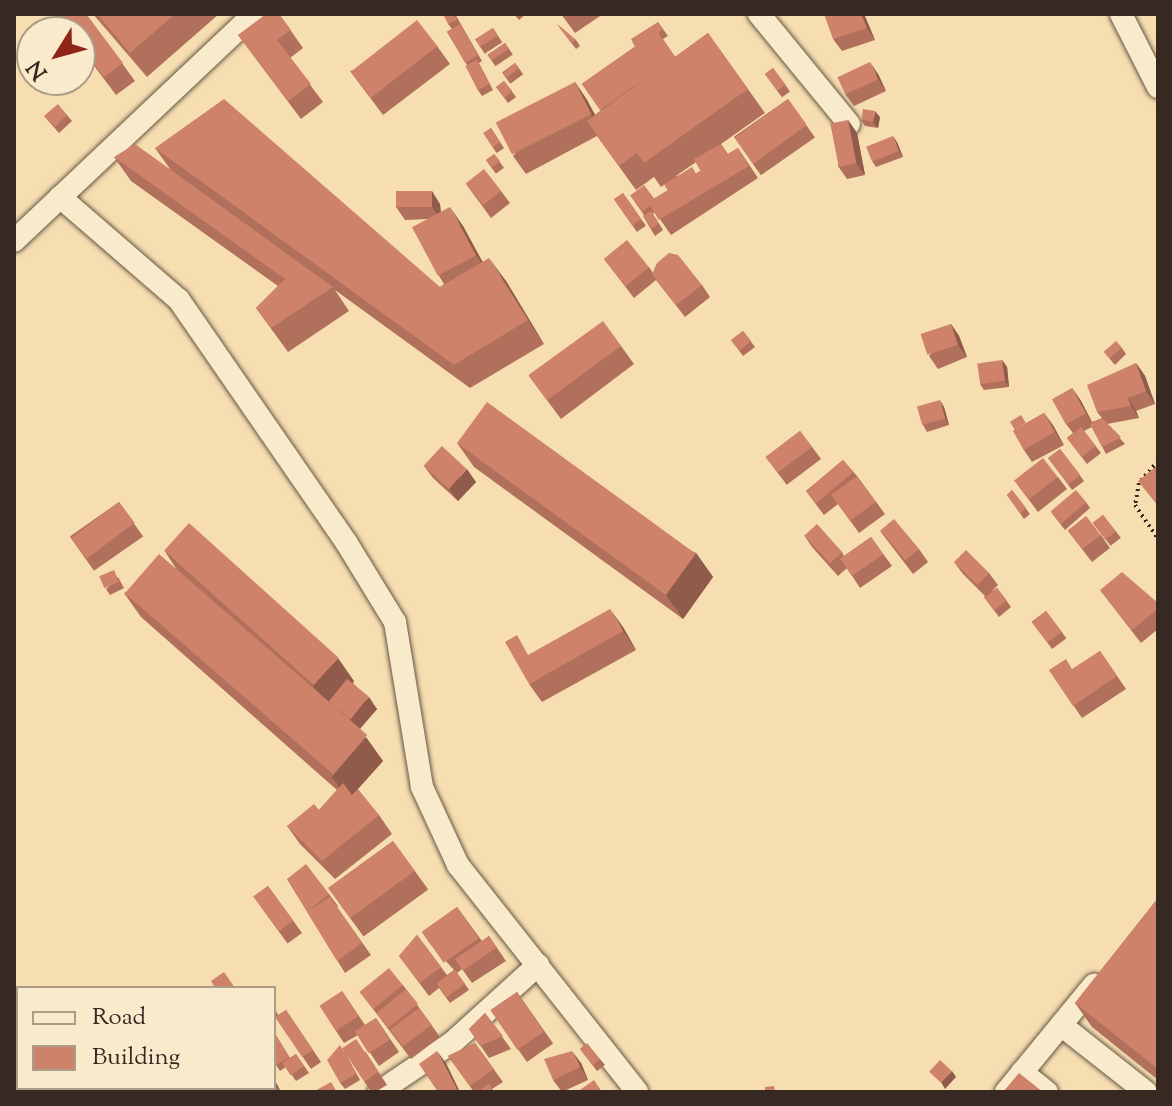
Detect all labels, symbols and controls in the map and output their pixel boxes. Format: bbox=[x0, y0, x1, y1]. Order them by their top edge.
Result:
north arrow bbox=[16, 16, 96, 96]
text: N bbox=[20, 53, 56, 86]
legend bbox=[16, 986, 276, 1090]
text: Road bbox=[92, 1001, 146, 1035]
text: Building bbox=[92, 1041, 180, 1075]

